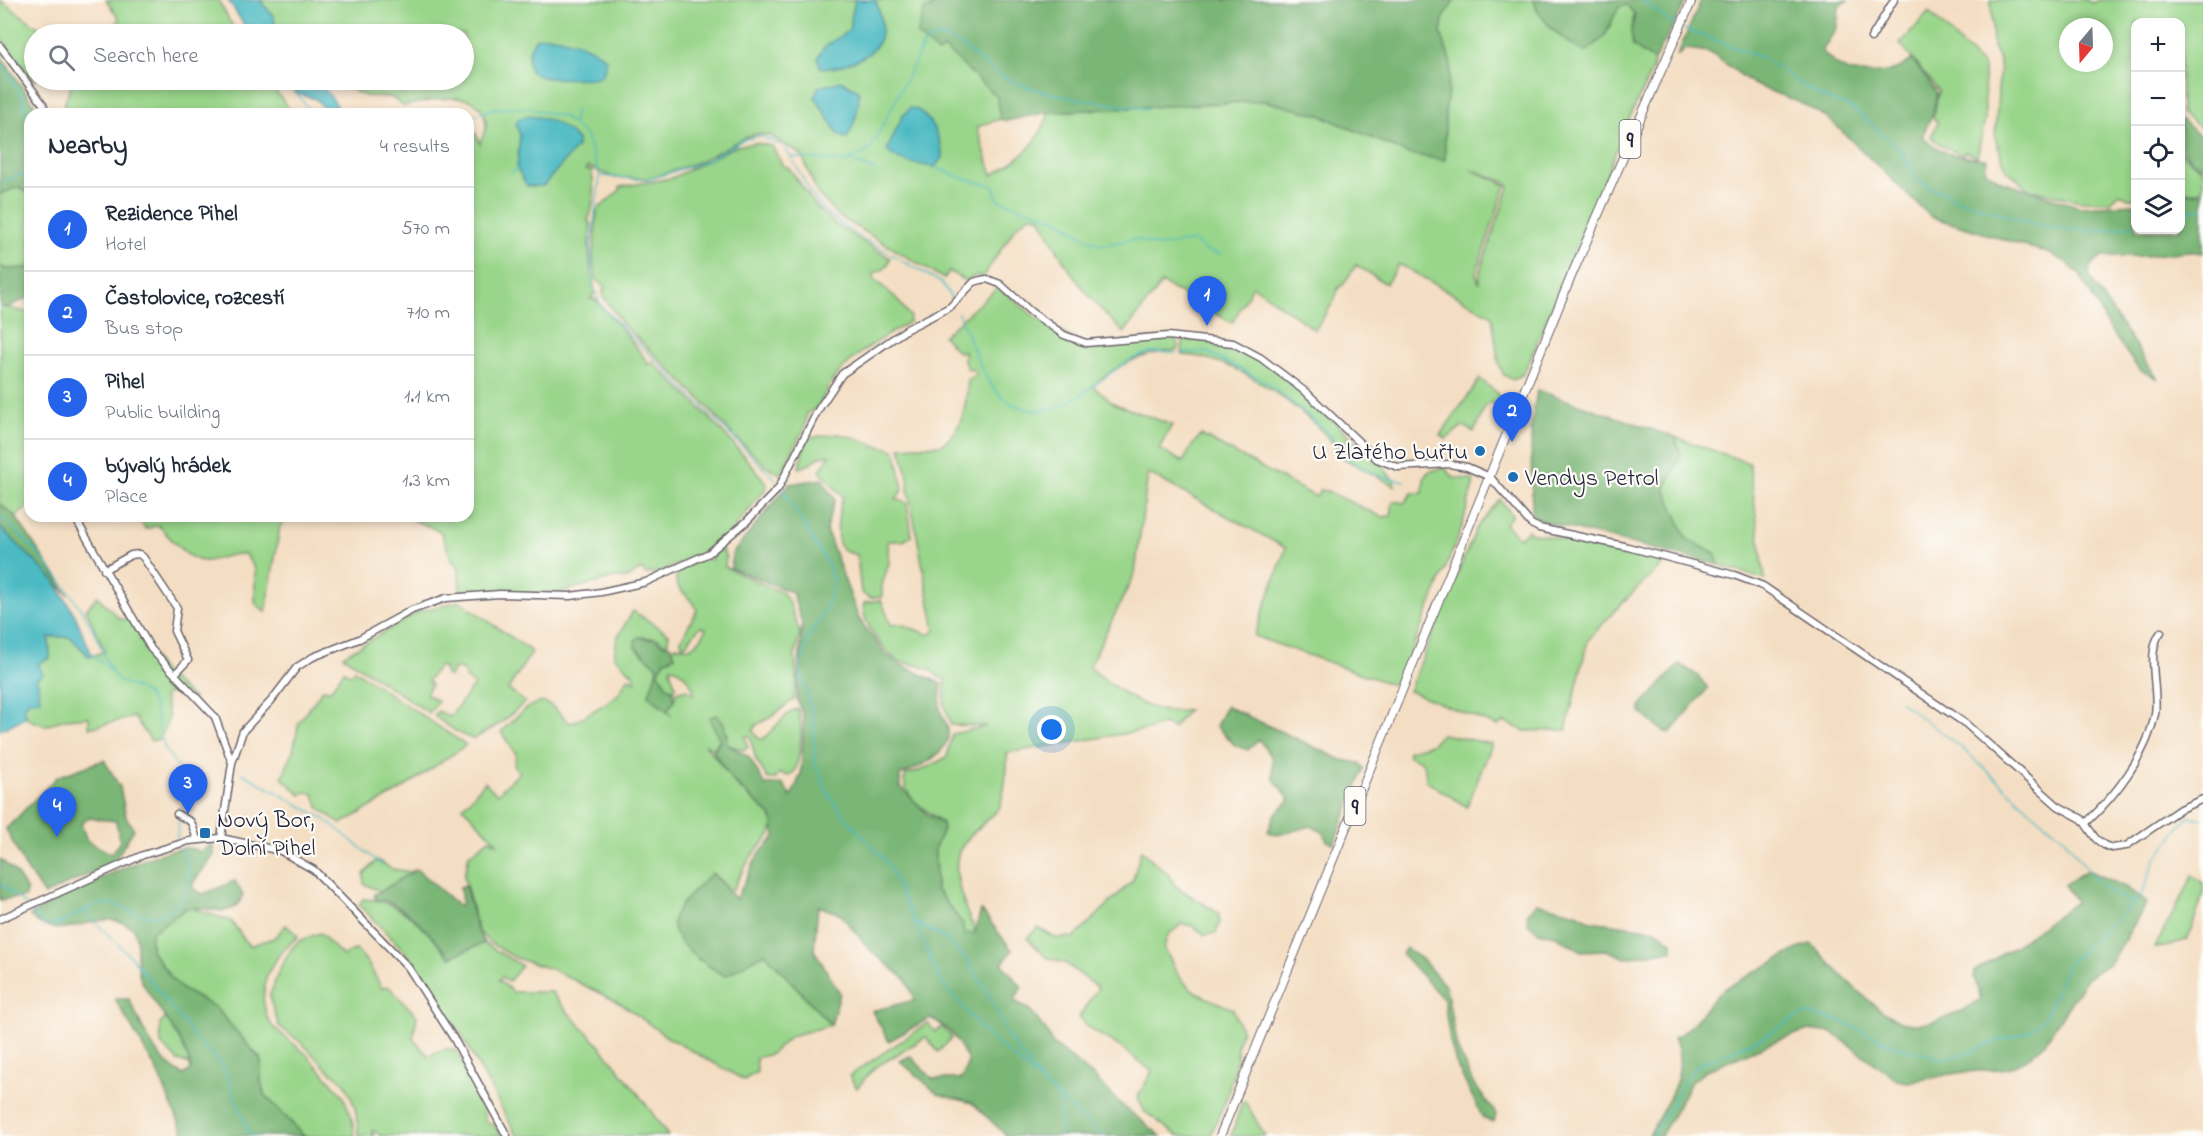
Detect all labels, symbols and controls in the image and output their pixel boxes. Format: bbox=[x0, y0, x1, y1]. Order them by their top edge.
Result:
north arrow bbox=[2059, 18, 2113, 72]
map controls bbox=[2131, 18, 2185, 234]
button: + bbox=[2131, 18, 2185, 72]
search box bbox=[24, 24, 474, 90]
icon: search bbox=[45, 41, 78, 74]
text: Search here bbox=[93, 41, 198, 73]
button: − bbox=[2131, 72, 2185, 126]
road number: 9 bbox=[1620, 120, 1640, 158]
button: locate bbox=[2131, 126, 2185, 180]
text: Nearby bbox=[48, 128, 127, 166]
text: 4 results bbox=[380, 133, 450, 162]
button: layers bbox=[2131, 180, 2185, 234]
text: Rezidence Pihel bbox=[105, 199, 238, 231]
text: 1 bbox=[64, 215, 71, 244]
text: 570 m bbox=[401, 215, 450, 244]
text: Hotel bbox=[105, 231, 146, 260]
pin: 1 bbox=[1188, 276, 1226, 326]
text: Častolovice, rozcestí bbox=[105, 283, 284, 315]
text: 2 bbox=[63, 299, 72, 328]
text: 710 m bbox=[406, 299, 450, 328]
text: Bus stop bbox=[105, 315, 183, 344]
text: Pihel bbox=[105, 367, 144, 399]
text: 3 bbox=[63, 383, 72, 412]
text: 1.1 km bbox=[404, 383, 450, 412]
pin: 2 bbox=[1492, 392, 1532, 442]
text: Public building bbox=[105, 399, 220, 428]
place label: U Zlatého buřtu bbox=[1312, 436, 1468, 471]
marker: U Zlatého buřtu bbox=[1473, 444, 1487, 458]
text: bývalý hrádek bbox=[105, 451, 231, 483]
place label: Vendys Petrol bbox=[1524, 462, 1658, 498]
text: 4 bbox=[63, 467, 72, 496]
text: 1.3 km bbox=[402, 467, 450, 496]
marker: Vendys Petrol bbox=[1506, 470, 1520, 484]
text: Place bbox=[105, 483, 147, 512]
your location bbox=[1037, 715, 1066, 744]
pin: 3 bbox=[168, 764, 207, 814]
road number: 9 bbox=[1344, 787, 1366, 825]
pin: 4 bbox=[38, 788, 76, 837]
place label: Nový Bor, Dolní Pihel bbox=[216, 804, 316, 867]
marker: Nový Bor, Dolní Pihel bbox=[198, 826, 212, 840]

